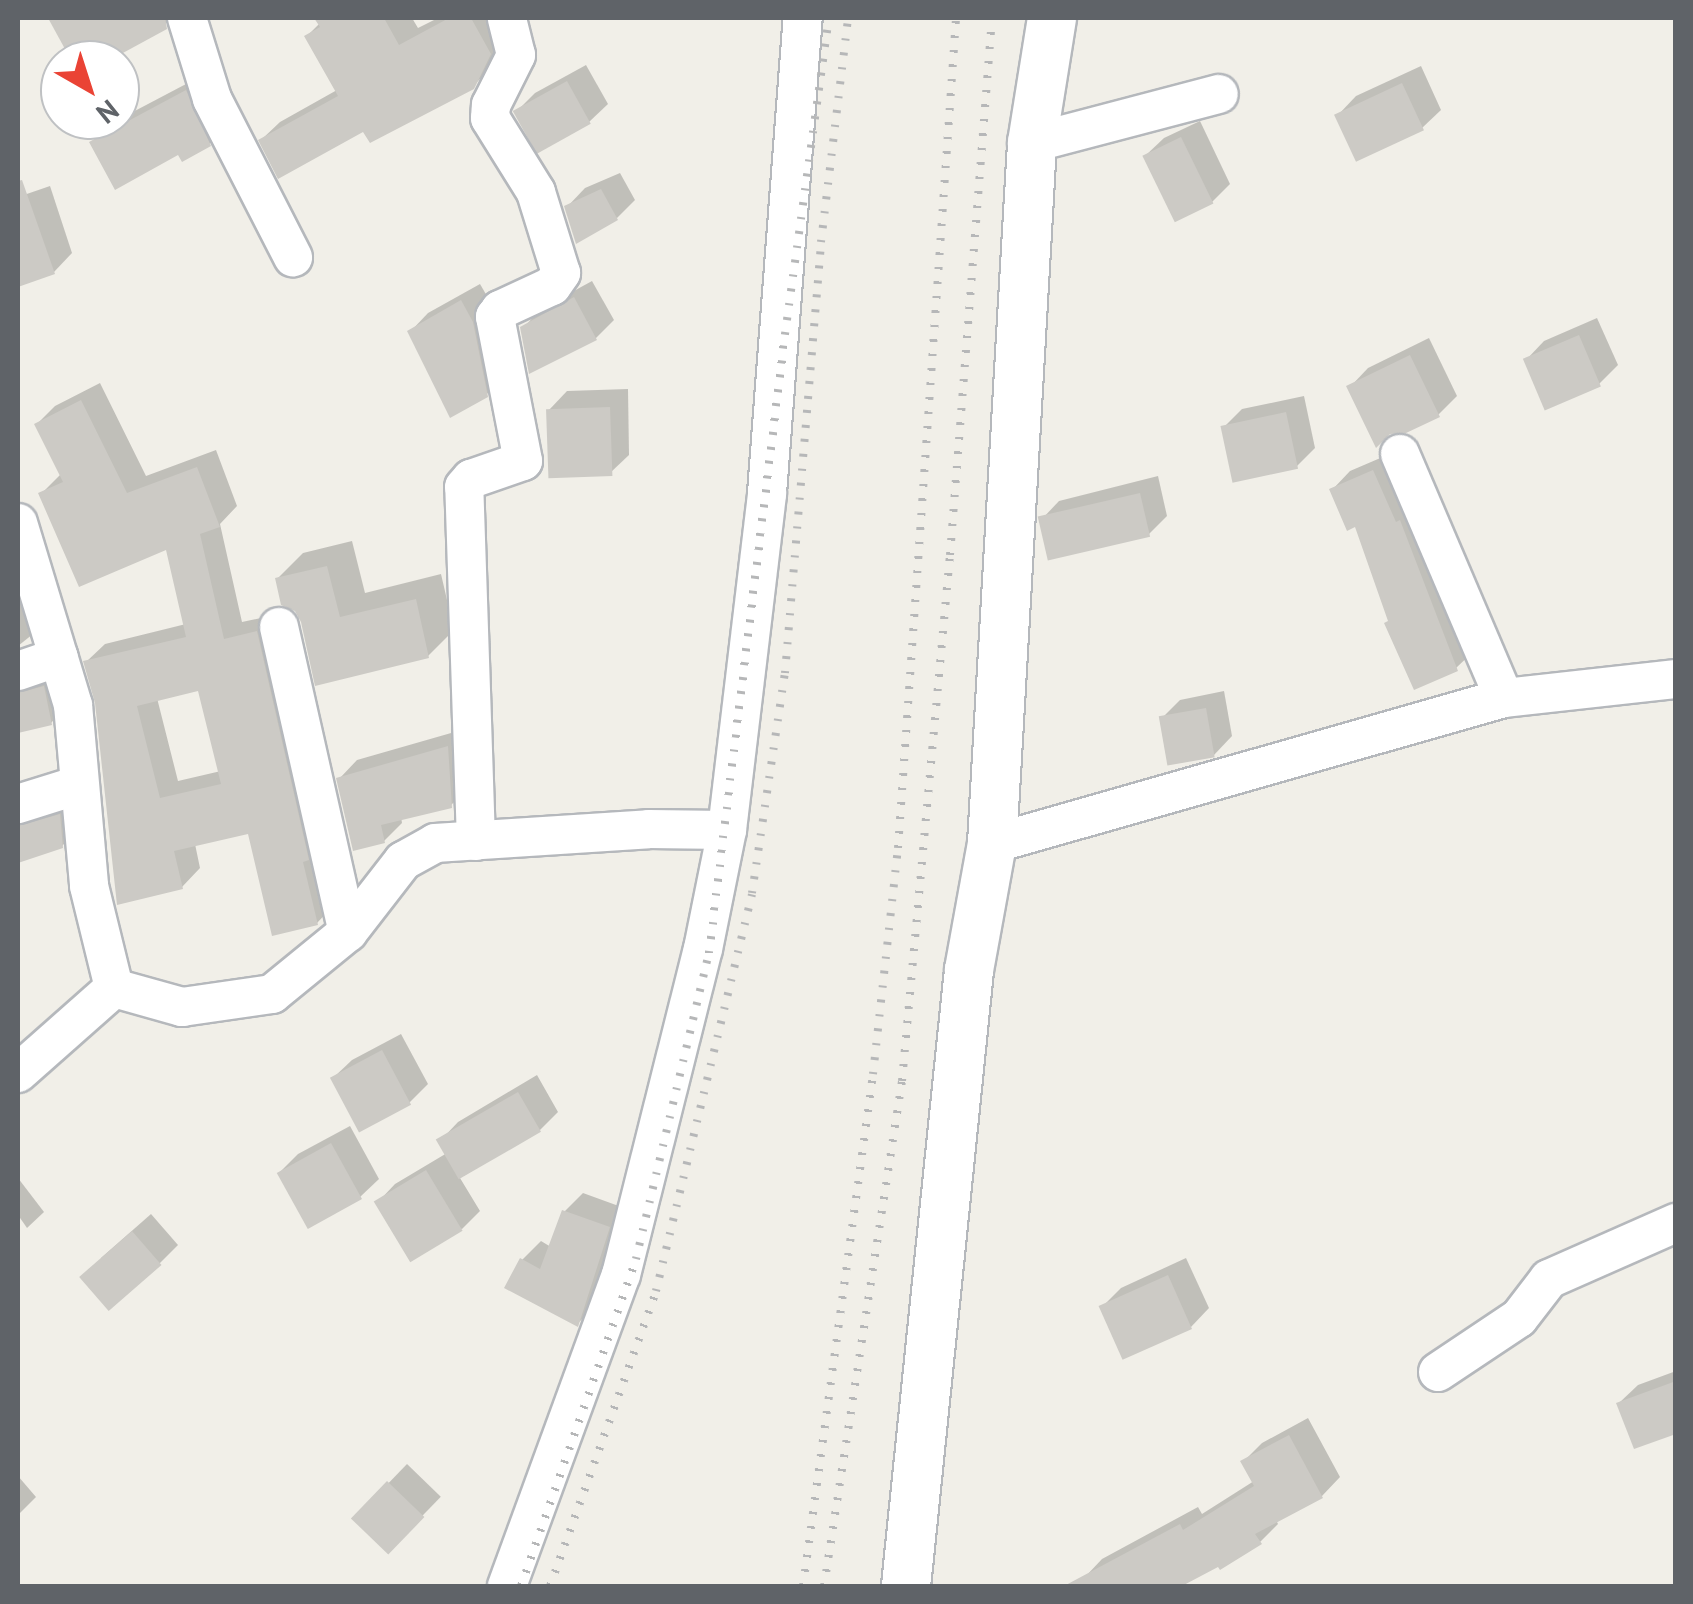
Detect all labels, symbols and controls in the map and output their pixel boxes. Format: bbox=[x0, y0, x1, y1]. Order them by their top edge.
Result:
north arrow bbox=[40, 40, 140, 140]
text: N bbox=[89, 92, 127, 132]

